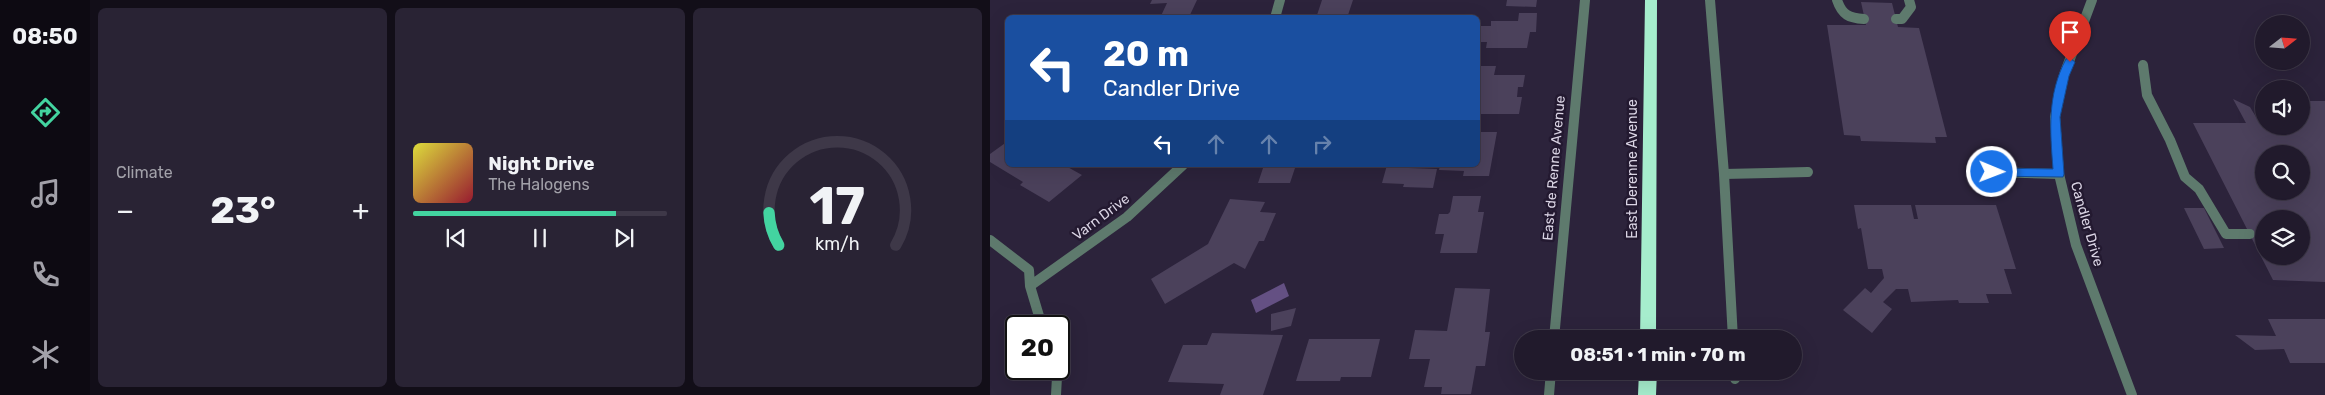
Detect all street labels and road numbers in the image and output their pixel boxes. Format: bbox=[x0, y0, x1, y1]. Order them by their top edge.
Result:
street label: East de Renne Avenue bbox=[1539, 95, 1569, 241]
street label: East Derenne Avenue bbox=[1624, 99, 1641, 239]
street label: Candler Drive bbox=[2067, 180, 2107, 268]
street label: Varn Drive bbox=[1069, 190, 1133, 244]

